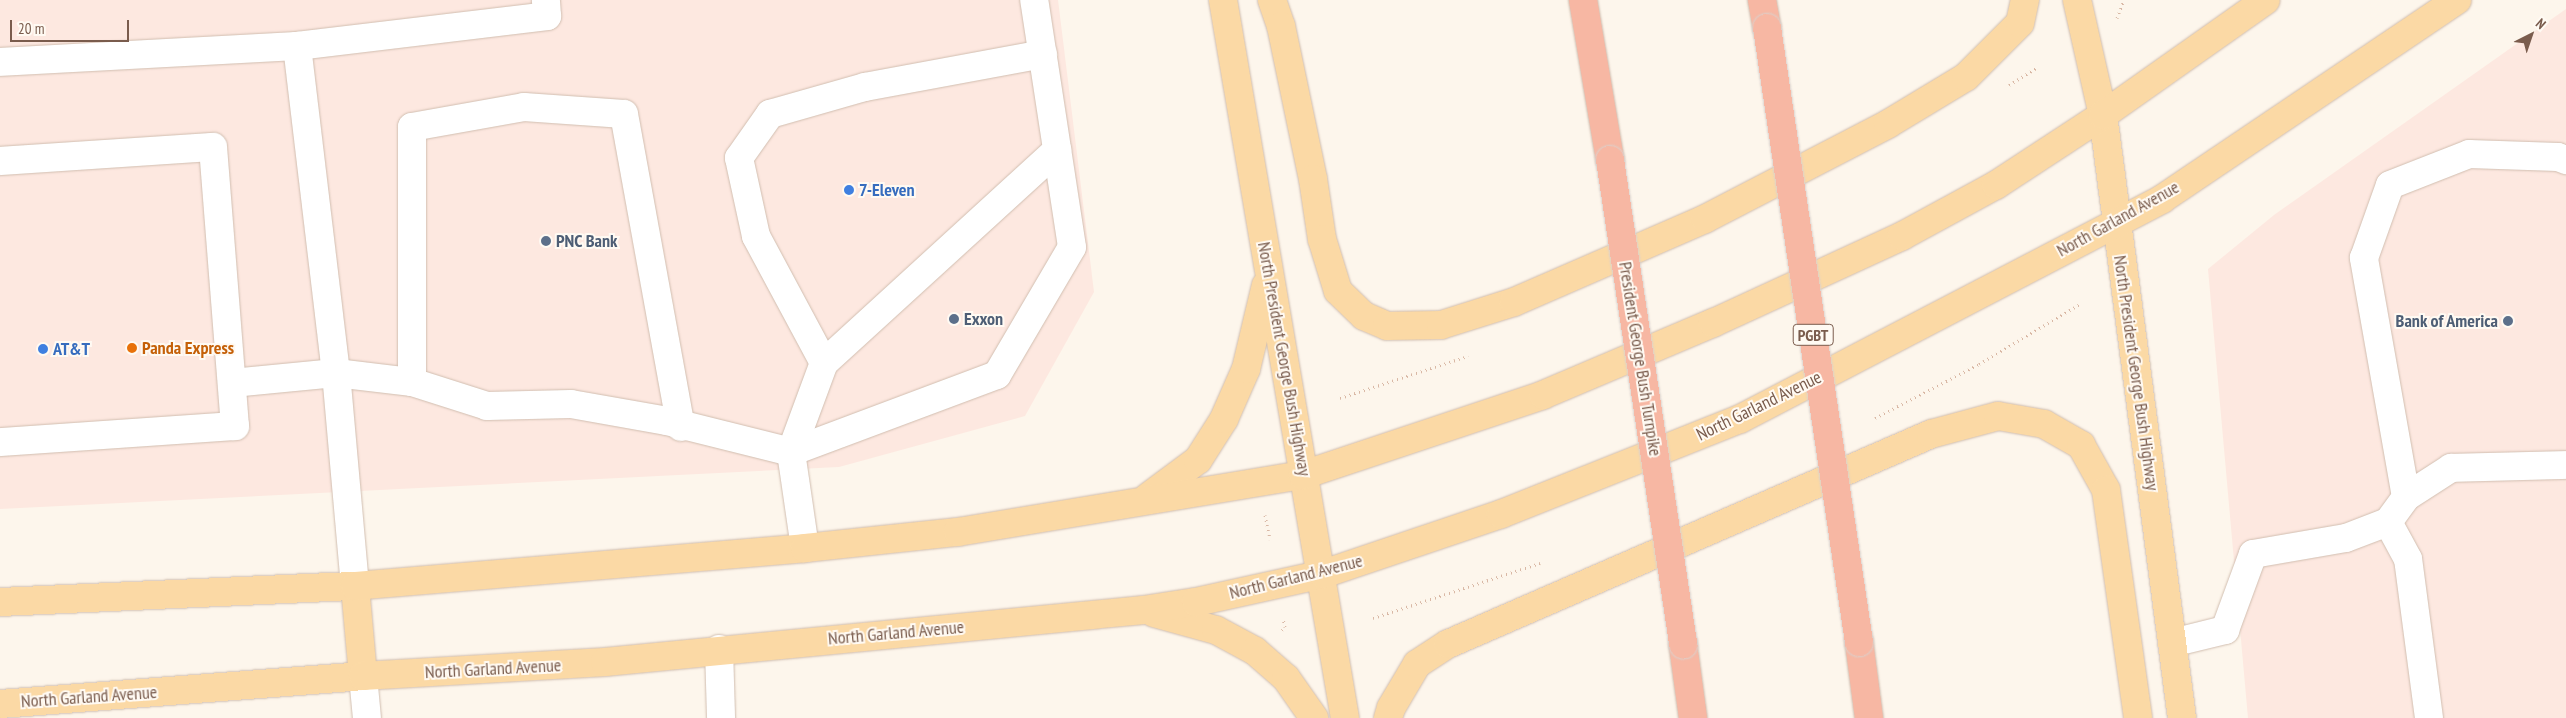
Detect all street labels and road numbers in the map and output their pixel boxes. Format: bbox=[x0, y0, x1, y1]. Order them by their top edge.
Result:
street label: North Garland Avenue bbox=[2053, 176, 2183, 262]
street label: North President George Bush Highway bbox=[1253, 240, 1315, 478]
street label: North President George Bush Highway bbox=[2109, 254, 2163, 492]
street label: President George Bush Turnpike bbox=[1614, 260, 1666, 458]
road number: PGBT bbox=[1792, 322, 1834, 348]
street label: North Garland Avenue bbox=[1693, 366, 1825, 446]
street label: North Garland Avenue bbox=[1227, 550, 1365, 604]
street label: North Garland Avenue bbox=[827, 616, 965, 650]
street label: North Garland Avenue bbox=[424, 655, 562, 683]
street label: North Garland Avenue bbox=[20, 681, 158, 713]

